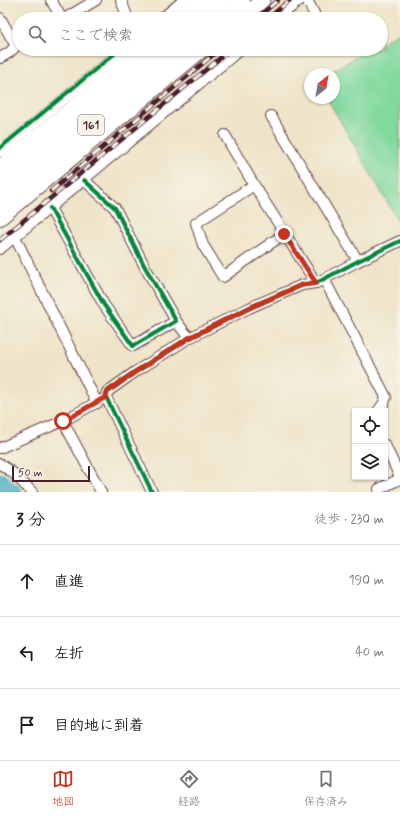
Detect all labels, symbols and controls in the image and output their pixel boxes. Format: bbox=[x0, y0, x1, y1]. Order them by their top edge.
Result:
search box bbox=[12, 12, 388, 56]
icon: search bbox=[26, 23, 48, 45]
text: ここで検索 bbox=[58, 26, 133, 46]
north arrow bbox=[304, 68, 340, 104]
road number: 161 bbox=[78, 115, 104, 135]
route end bbox=[275, 225, 293, 243]
map controls bbox=[352, 408, 388, 480]
button: locate bbox=[352, 408, 388, 444]
route start bbox=[54, 412, 72, 430]
button: layers bbox=[352, 444, 388, 480]
scale bar bbox=[12, 464, 90, 483]
text: 50 m bbox=[18, 466, 43, 480]
text: 3 分 bbox=[16, 509, 45, 531]
text: 徒歩 · 230 m bbox=[314, 511, 384, 528]
icon: ahead bbox=[16, 570, 38, 592]
text: 直進 bbox=[54, 572, 84, 592]
text: 190 m bbox=[349, 572, 384, 589]
icon: left bbox=[16, 642, 38, 664]
text: 左折 bbox=[54, 644, 84, 664]
text: 40 m bbox=[355, 644, 384, 661]
icon: arrive bbox=[16, 714, 38, 736]
text: 目的地に到着 bbox=[54, 716, 144, 736]
tab: 地図 bbox=[52, 768, 74, 809]
tab: 経路 bbox=[178, 768, 200, 809]
tab: 保存済み bbox=[304, 768, 348, 809]

